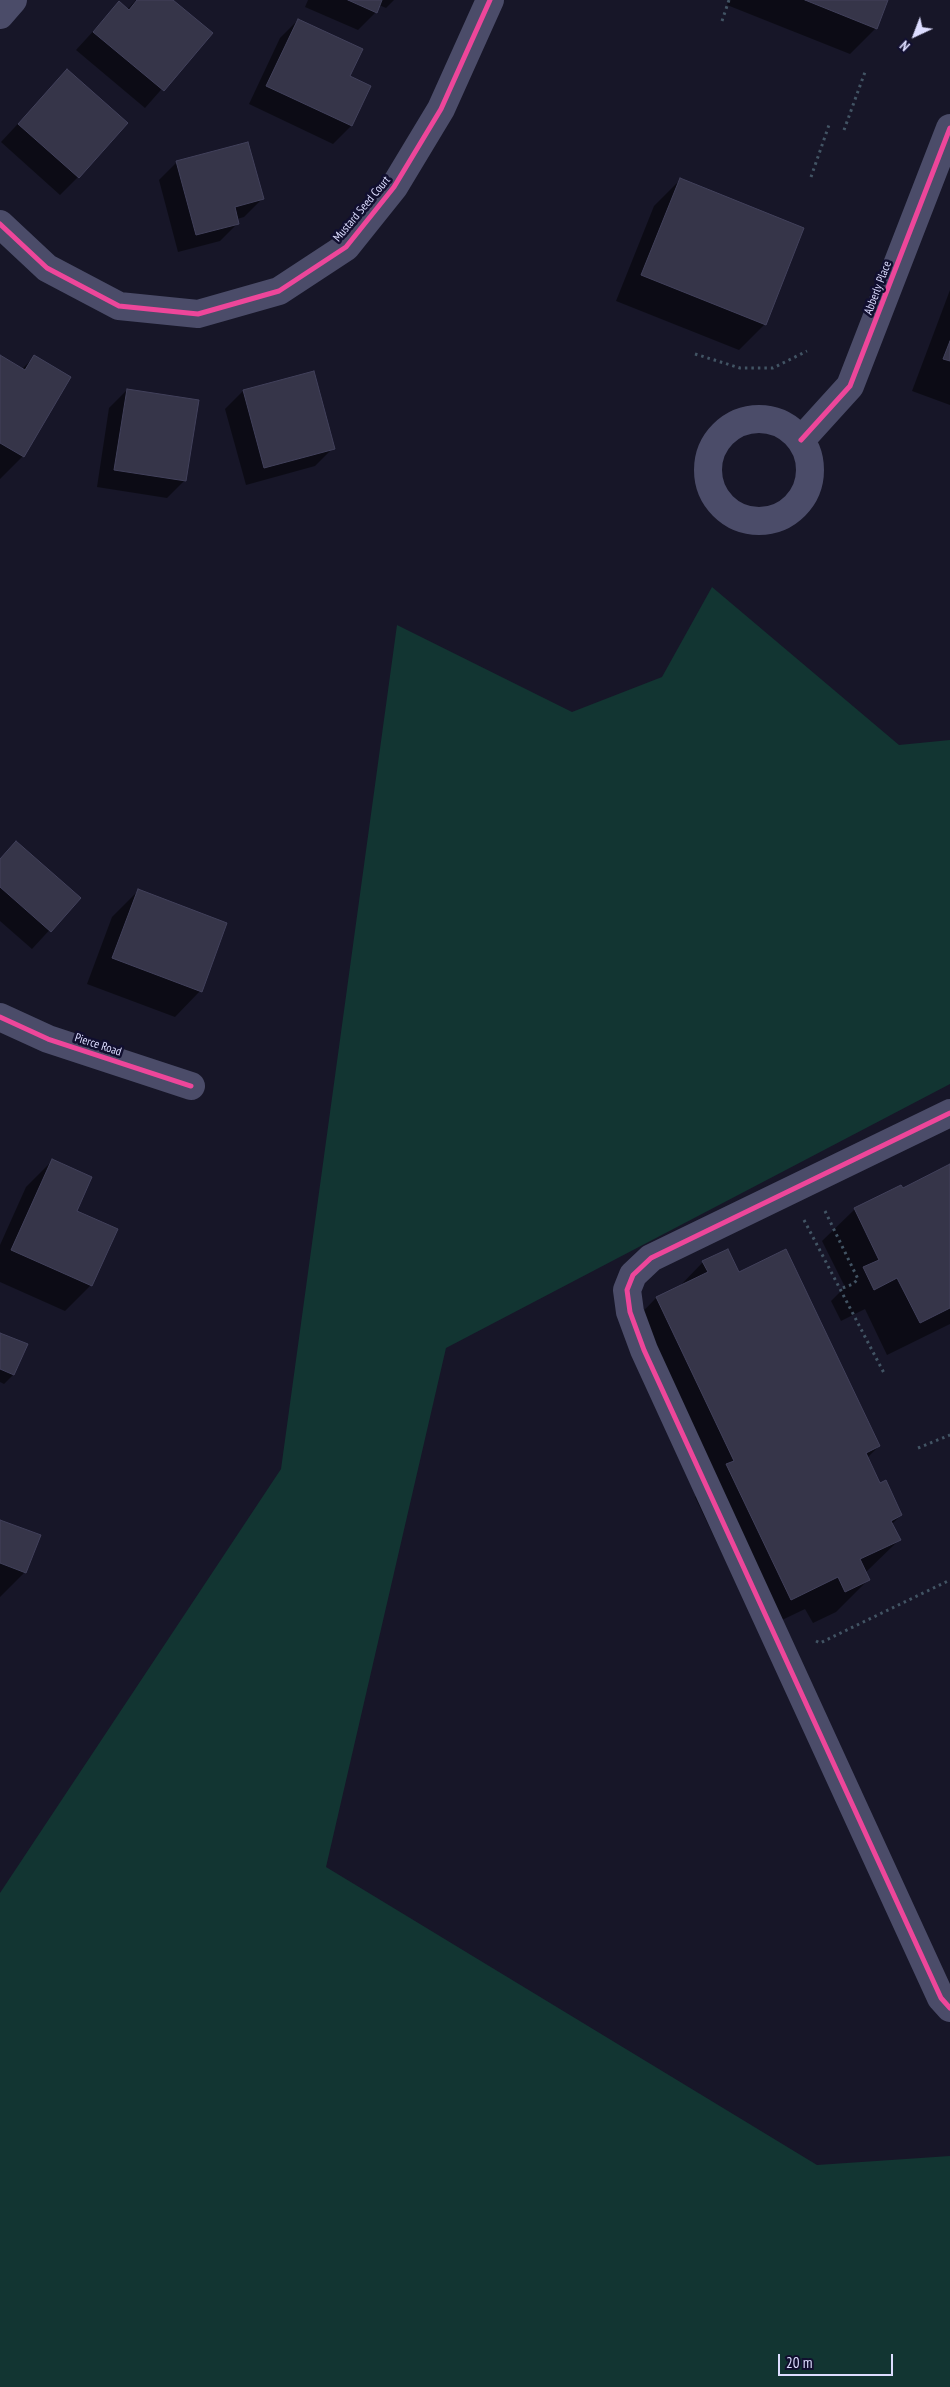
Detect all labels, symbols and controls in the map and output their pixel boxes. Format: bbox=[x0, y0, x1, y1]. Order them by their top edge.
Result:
north arrow bbox=[890, 10, 940, 60]
text: N bbox=[896, 37, 914, 55]
street label: Mustard Seed Court bbox=[330, 173, 394, 245]
street label: Abberly Place bbox=[861, 259, 895, 317]
street label: Pierce Road bbox=[73, 1031, 123, 1059]
scale bar bbox=[780, 2344, 895, 2376]
text: 20 m bbox=[786, 2353, 812, 2372]

